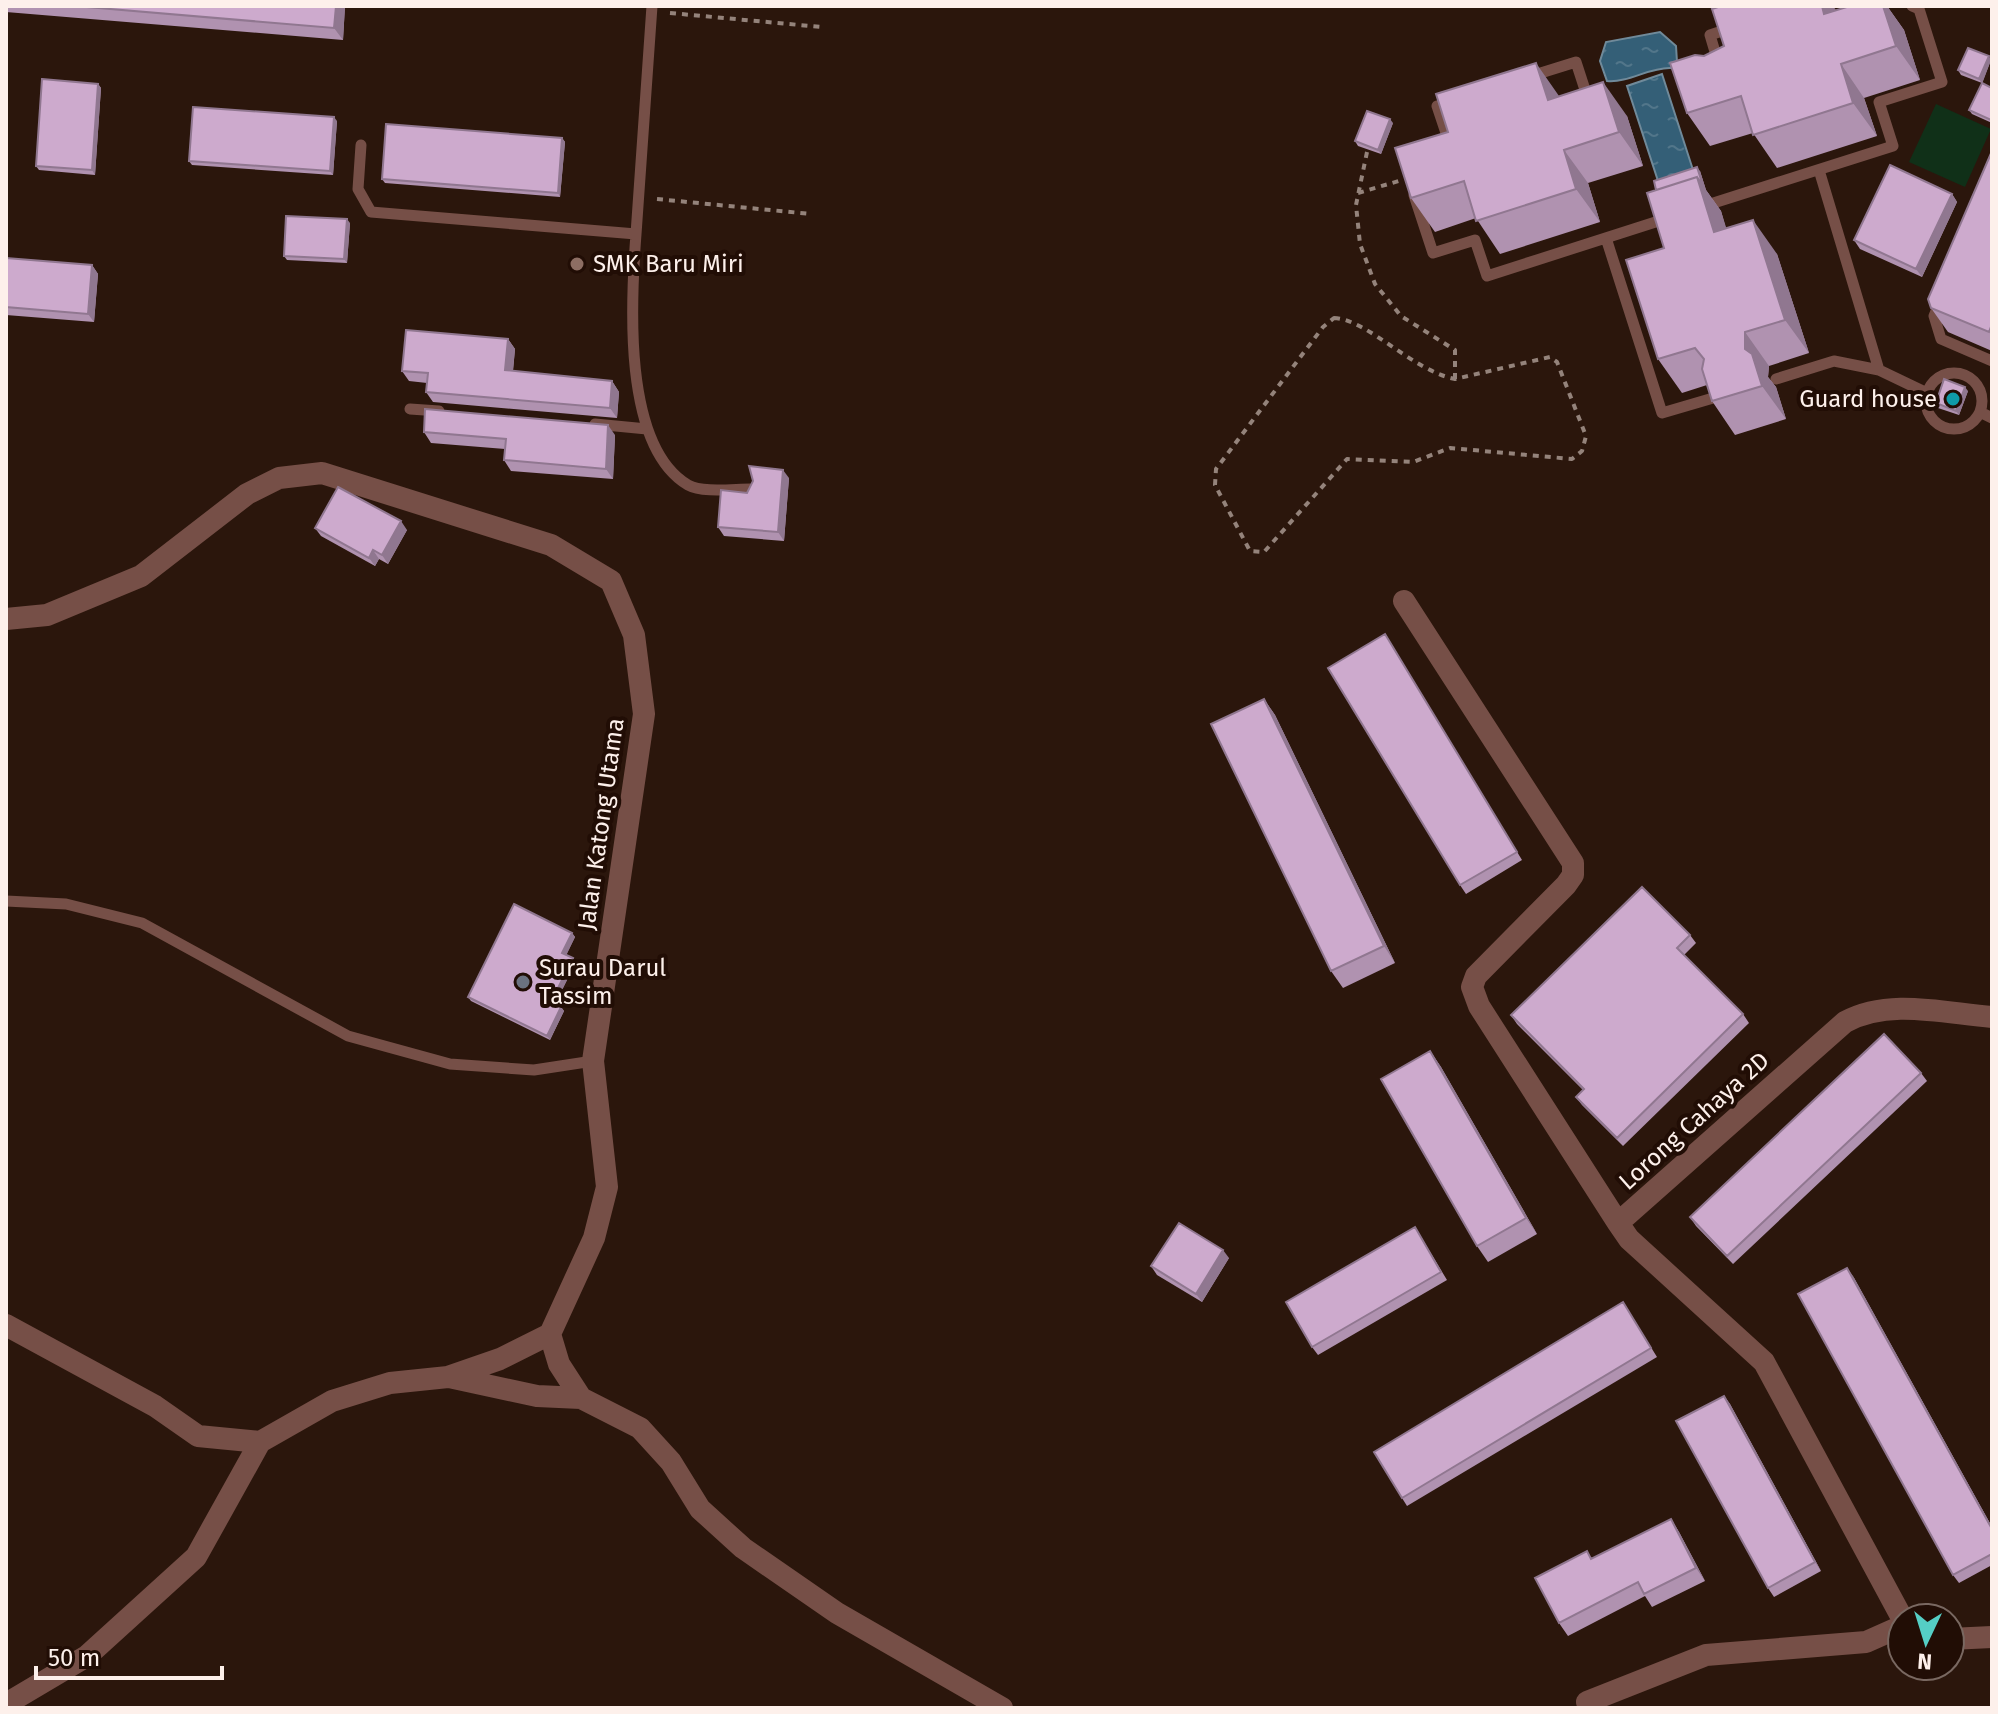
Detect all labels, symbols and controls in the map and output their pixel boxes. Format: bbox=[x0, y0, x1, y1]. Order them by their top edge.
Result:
place label: SMK Baru Miri bbox=[593, 250, 744, 278]
marker: SMK Baru Miri bbox=[568, 255, 586, 273]
place label: Guard house bbox=[1799, 385, 1937, 413]
marker: Guard house bbox=[1944, 390, 1962, 408]
street label: Jalan Katong Utama bbox=[572, 716, 630, 932]
place label: Surau Darul Tassim bbox=[539, 954, 666, 1010]
marker: Surau Darul Tassim bbox=[514, 973, 532, 991]
street label: Lorong Cahaya 2D bbox=[1613, 1046, 1775, 1196]
north arrow bbox=[1886, 1602, 1966, 1682]
scale bar bbox=[36, 1630, 222, 1680]
text: 50 m bbox=[48, 1644, 100, 1672]
text: N bbox=[1916, 1647, 1933, 1675]

